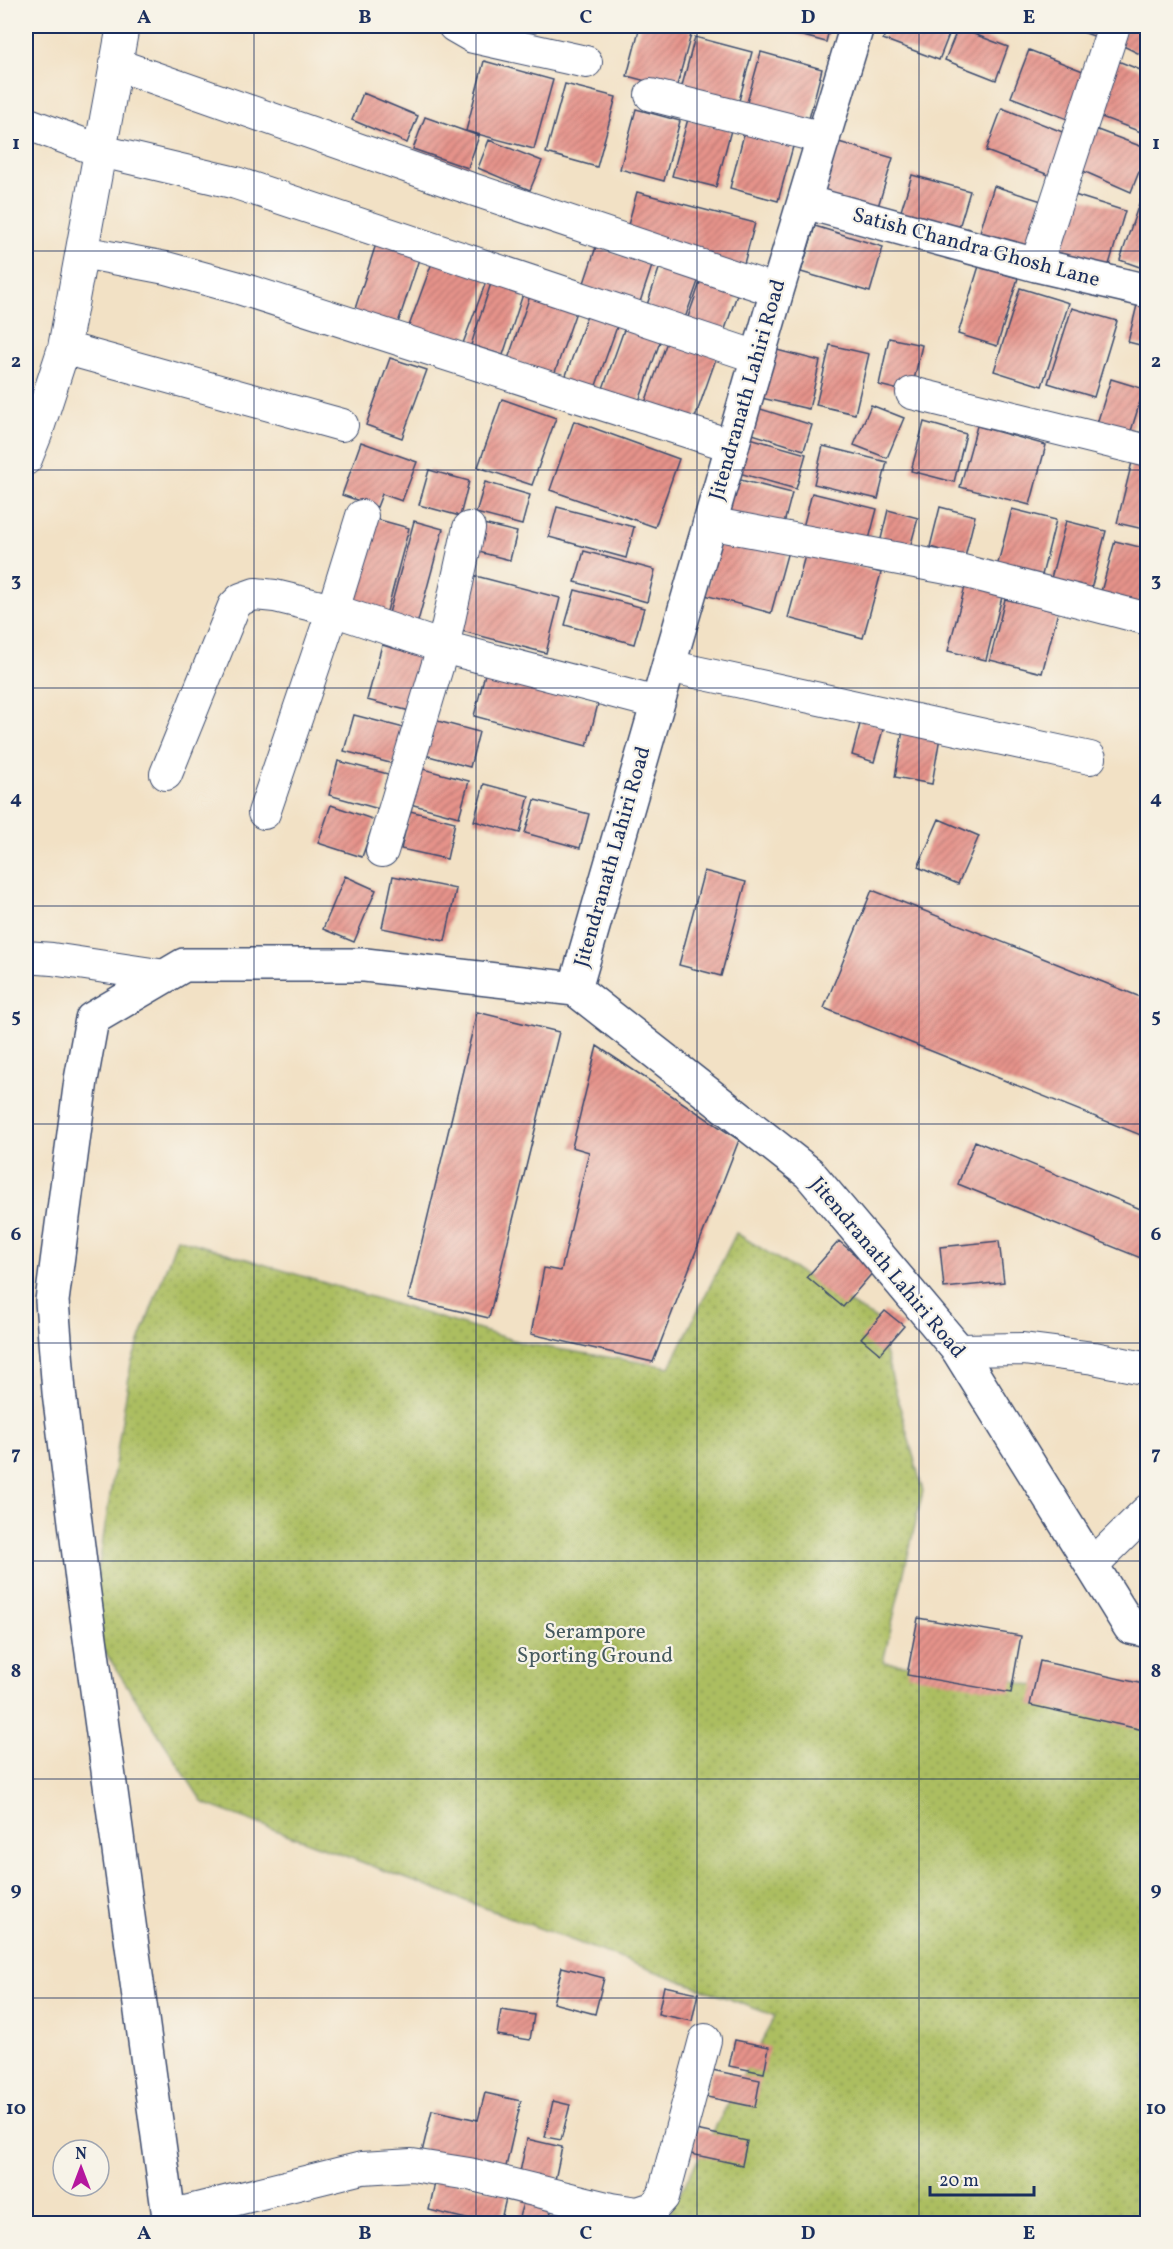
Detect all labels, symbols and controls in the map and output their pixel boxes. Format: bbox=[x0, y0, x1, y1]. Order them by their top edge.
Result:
text: A bbox=[137, 4, 151, 32]
text: B bbox=[358, 4, 372, 32]
text: C bbox=[580, 4, 593, 32]
text: D bbox=[801, 4, 815, 32]
text: E bbox=[1023, 4, 1035, 32]
text: 1 bbox=[12, 130, 20, 158]
text: 1 bbox=[1152, 130, 1160, 158]
street label: Satish Chandra Ghosh Lane bbox=[849, 201, 1103, 295]
street label: Jitendranath Lahiri Road bbox=[703, 276, 793, 504]
text: 2 bbox=[11, 348, 21, 376]
text: 2 bbox=[1151, 348, 1161, 376]
text: 3 bbox=[11, 567, 21, 595]
text: 3 bbox=[1151, 567, 1161, 595]
street label: Jitendranath Lahiri Road bbox=[568, 743, 658, 971]
text: 4 bbox=[10, 785, 22, 813]
text: 4 bbox=[1150, 785, 1162, 813]
text: 5 bbox=[11, 1003, 21, 1031]
text: 5 bbox=[1151, 1003, 1161, 1031]
street label: Jitendranath Lahiri Road bbox=[802, 1171, 972, 1365]
text: 6 bbox=[11, 1221, 22, 1249]
text: 6 bbox=[1151, 1221, 1162, 1249]
text: 7 bbox=[11, 1440, 21, 1468]
text: 7 bbox=[1151, 1440, 1161, 1468]
park label: Serampore Sporting Ground bbox=[517, 1618, 673, 1671]
text: 8 bbox=[11, 1658, 21, 1686]
text: 8 bbox=[1151, 1658, 1161, 1686]
text: 9 bbox=[10, 1876, 22, 1904]
text: 9 bbox=[1150, 1876, 1162, 1904]
text: 10 bbox=[6, 2095, 26, 2123]
text: 10 bbox=[1146, 2095, 1166, 2123]
north arrow bbox=[51, 2138, 111, 2198]
text: N bbox=[75, 2144, 87, 2166]
scale bar bbox=[930, 2159, 1034, 2197]
text: 20 m bbox=[939, 2169, 979, 2194]
text: A bbox=[137, 2220, 151, 2248]
text: B bbox=[358, 2220, 372, 2248]
text: C bbox=[580, 2220, 593, 2248]
text: D bbox=[801, 2220, 815, 2248]
text: E bbox=[1023, 2220, 1035, 2248]

